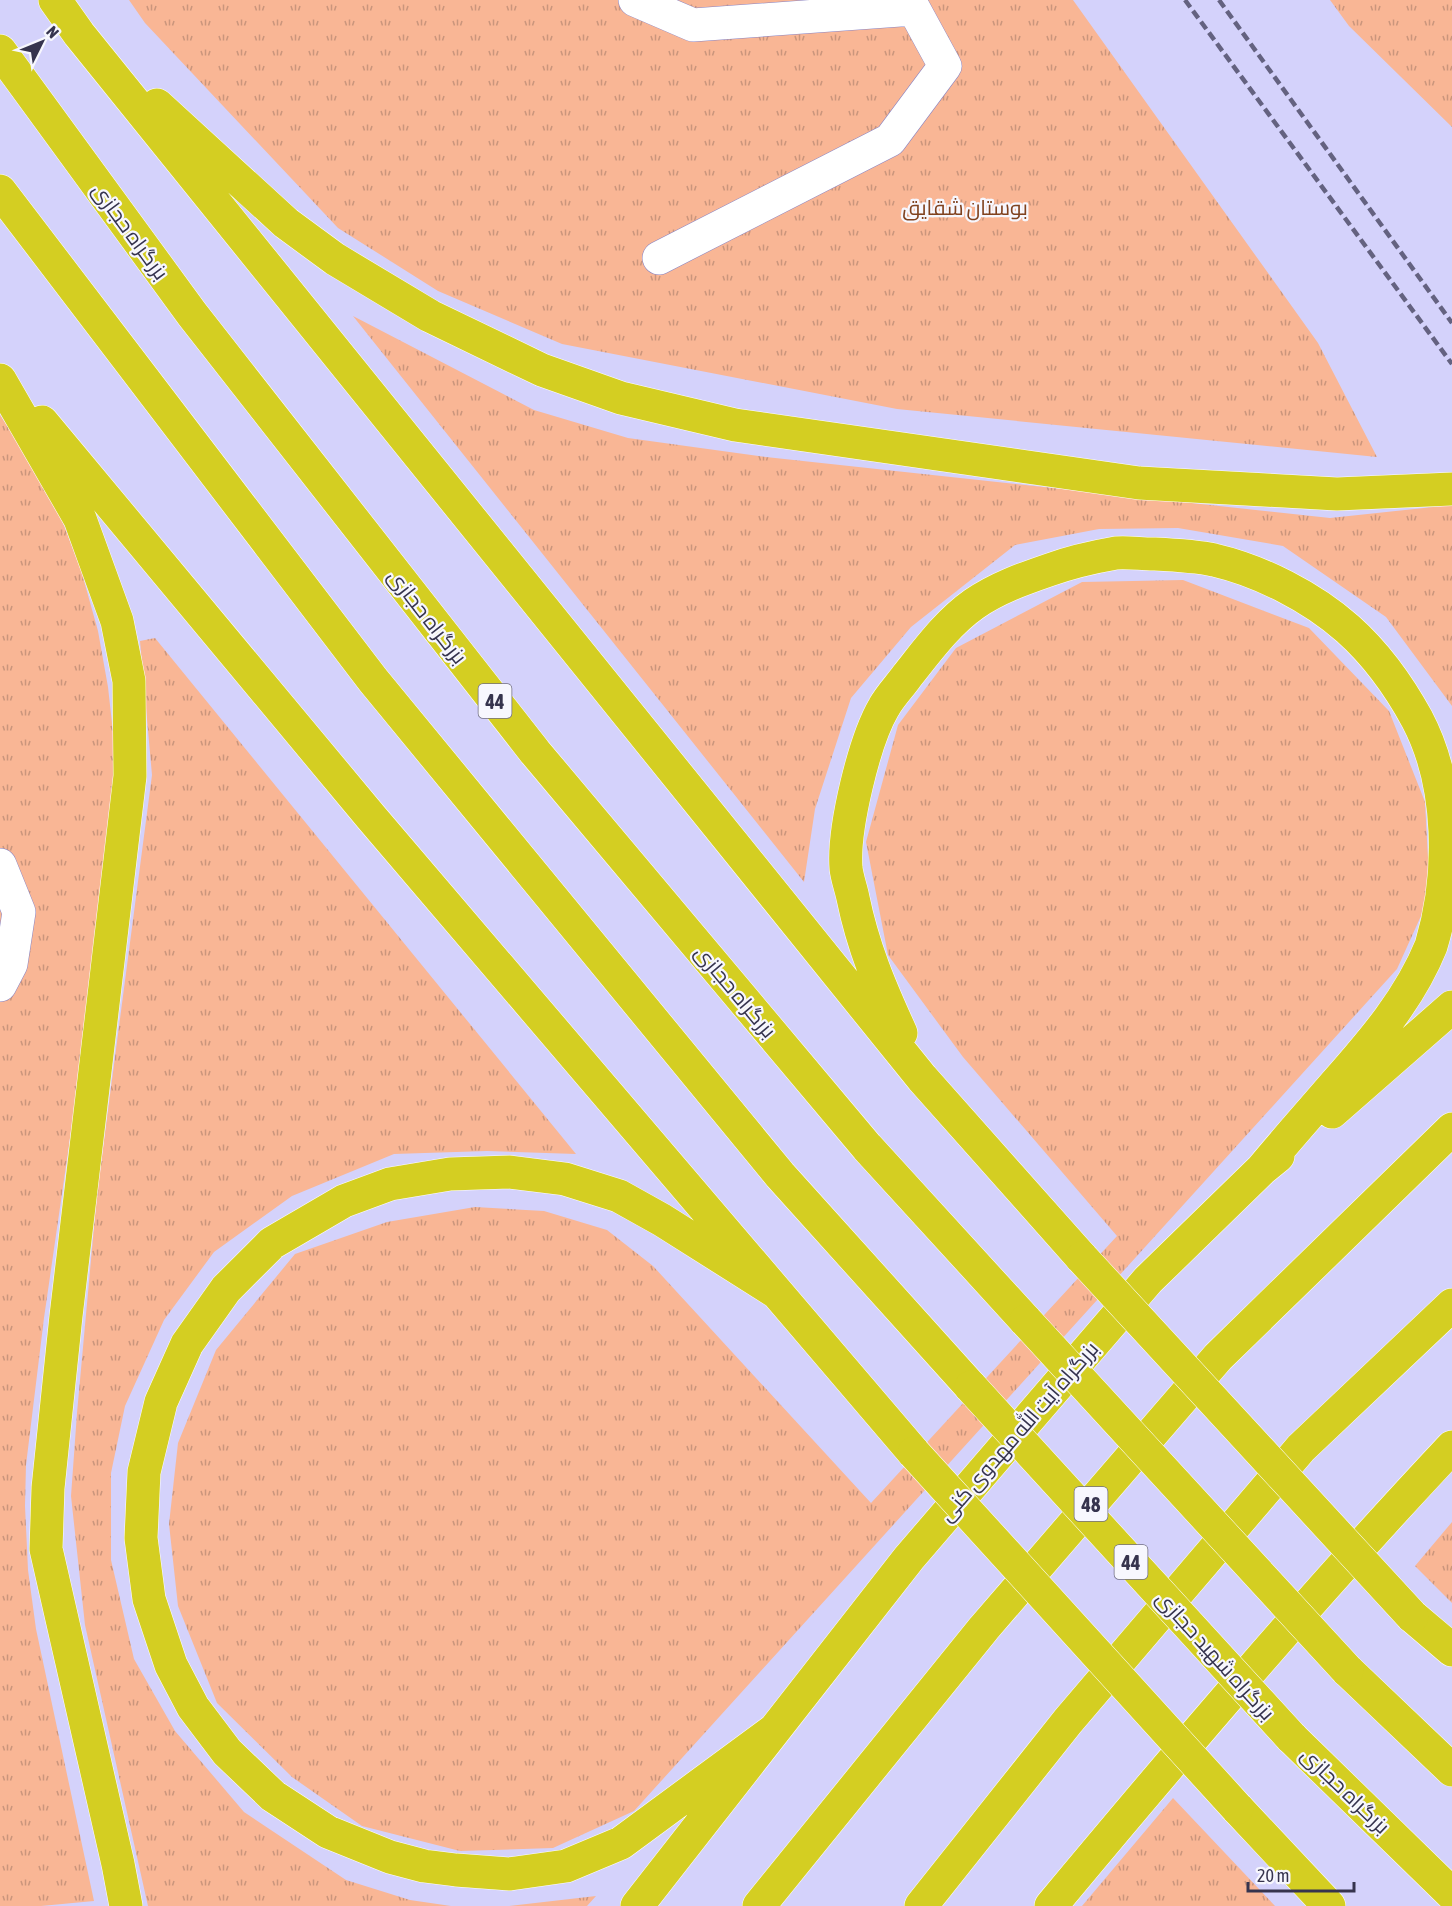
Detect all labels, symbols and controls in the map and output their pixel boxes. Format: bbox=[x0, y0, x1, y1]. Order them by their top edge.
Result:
north arrow bbox=[12, 12, 72, 72]
text: N bbox=[43, 22, 63, 41]
street label: بزرگراه حجازی bbox=[86, 178, 174, 285]
park label: بوستان شقایق bbox=[902, 195, 1028, 221]
street label: بزرگراه حجازی bbox=[382, 564, 472, 669]
road number: 44 bbox=[478, 684, 512, 718]
street label: بزرگراه حجازی bbox=[689, 940, 782, 1043]
street label: بزرگراه آیت الله مهدوی کنی bbox=[933, 1336, 1104, 1527]
road number: 48 bbox=[1074, 1487, 1108, 1521]
road number: 44 bbox=[1114, 1545, 1148, 1579]
street label: بزرگراه شهید حجازی bbox=[1150, 1586, 1280, 1726]
street label: بزرگراه حجازی bbox=[1295, 1742, 1395, 1840]
scale bar bbox=[1248, 1855, 1354, 1893]
text: 20 m bbox=[1257, 1865, 1289, 1886]

